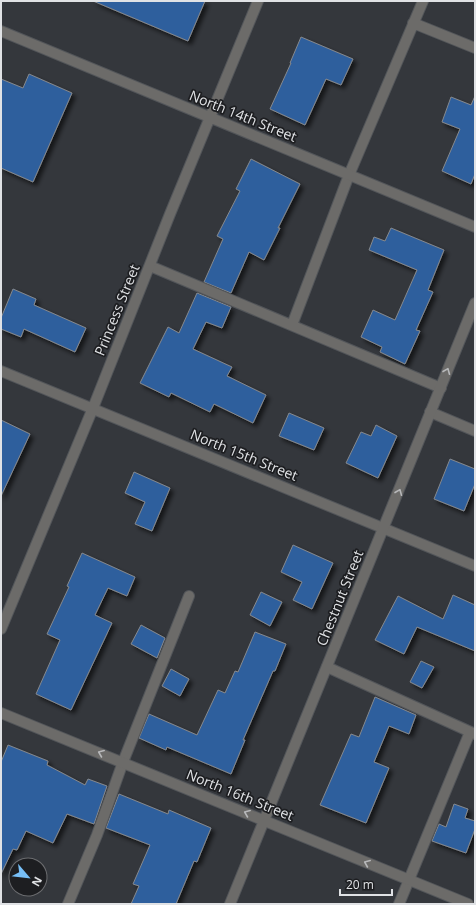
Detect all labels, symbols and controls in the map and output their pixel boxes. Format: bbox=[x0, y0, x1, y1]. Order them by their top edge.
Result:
street label: North 14th Street bbox=[187, 85, 300, 146]
street label: Princess Street bbox=[90, 261, 143, 358]
one-way arrow bbox=[443, 368, 451, 375]
street label: North 15th Street bbox=[188, 424, 301, 485]
one-way arrow bbox=[394, 488, 402, 495]
street label: Chestnut Street bbox=[312, 547, 367, 649]
one-way arrow bbox=[97, 750, 104, 758]
street label: North 16th Street bbox=[184, 764, 297, 825]
one-way arrow bbox=[243, 810, 251, 818]
north arrow bbox=[8, 857, 48, 897]
one-way arrow bbox=[363, 860, 371, 868]
scale bar bbox=[340, 871, 392, 897]
text: N bbox=[29, 874, 46, 889]
text: 20 m bbox=[346, 876, 374, 893]

